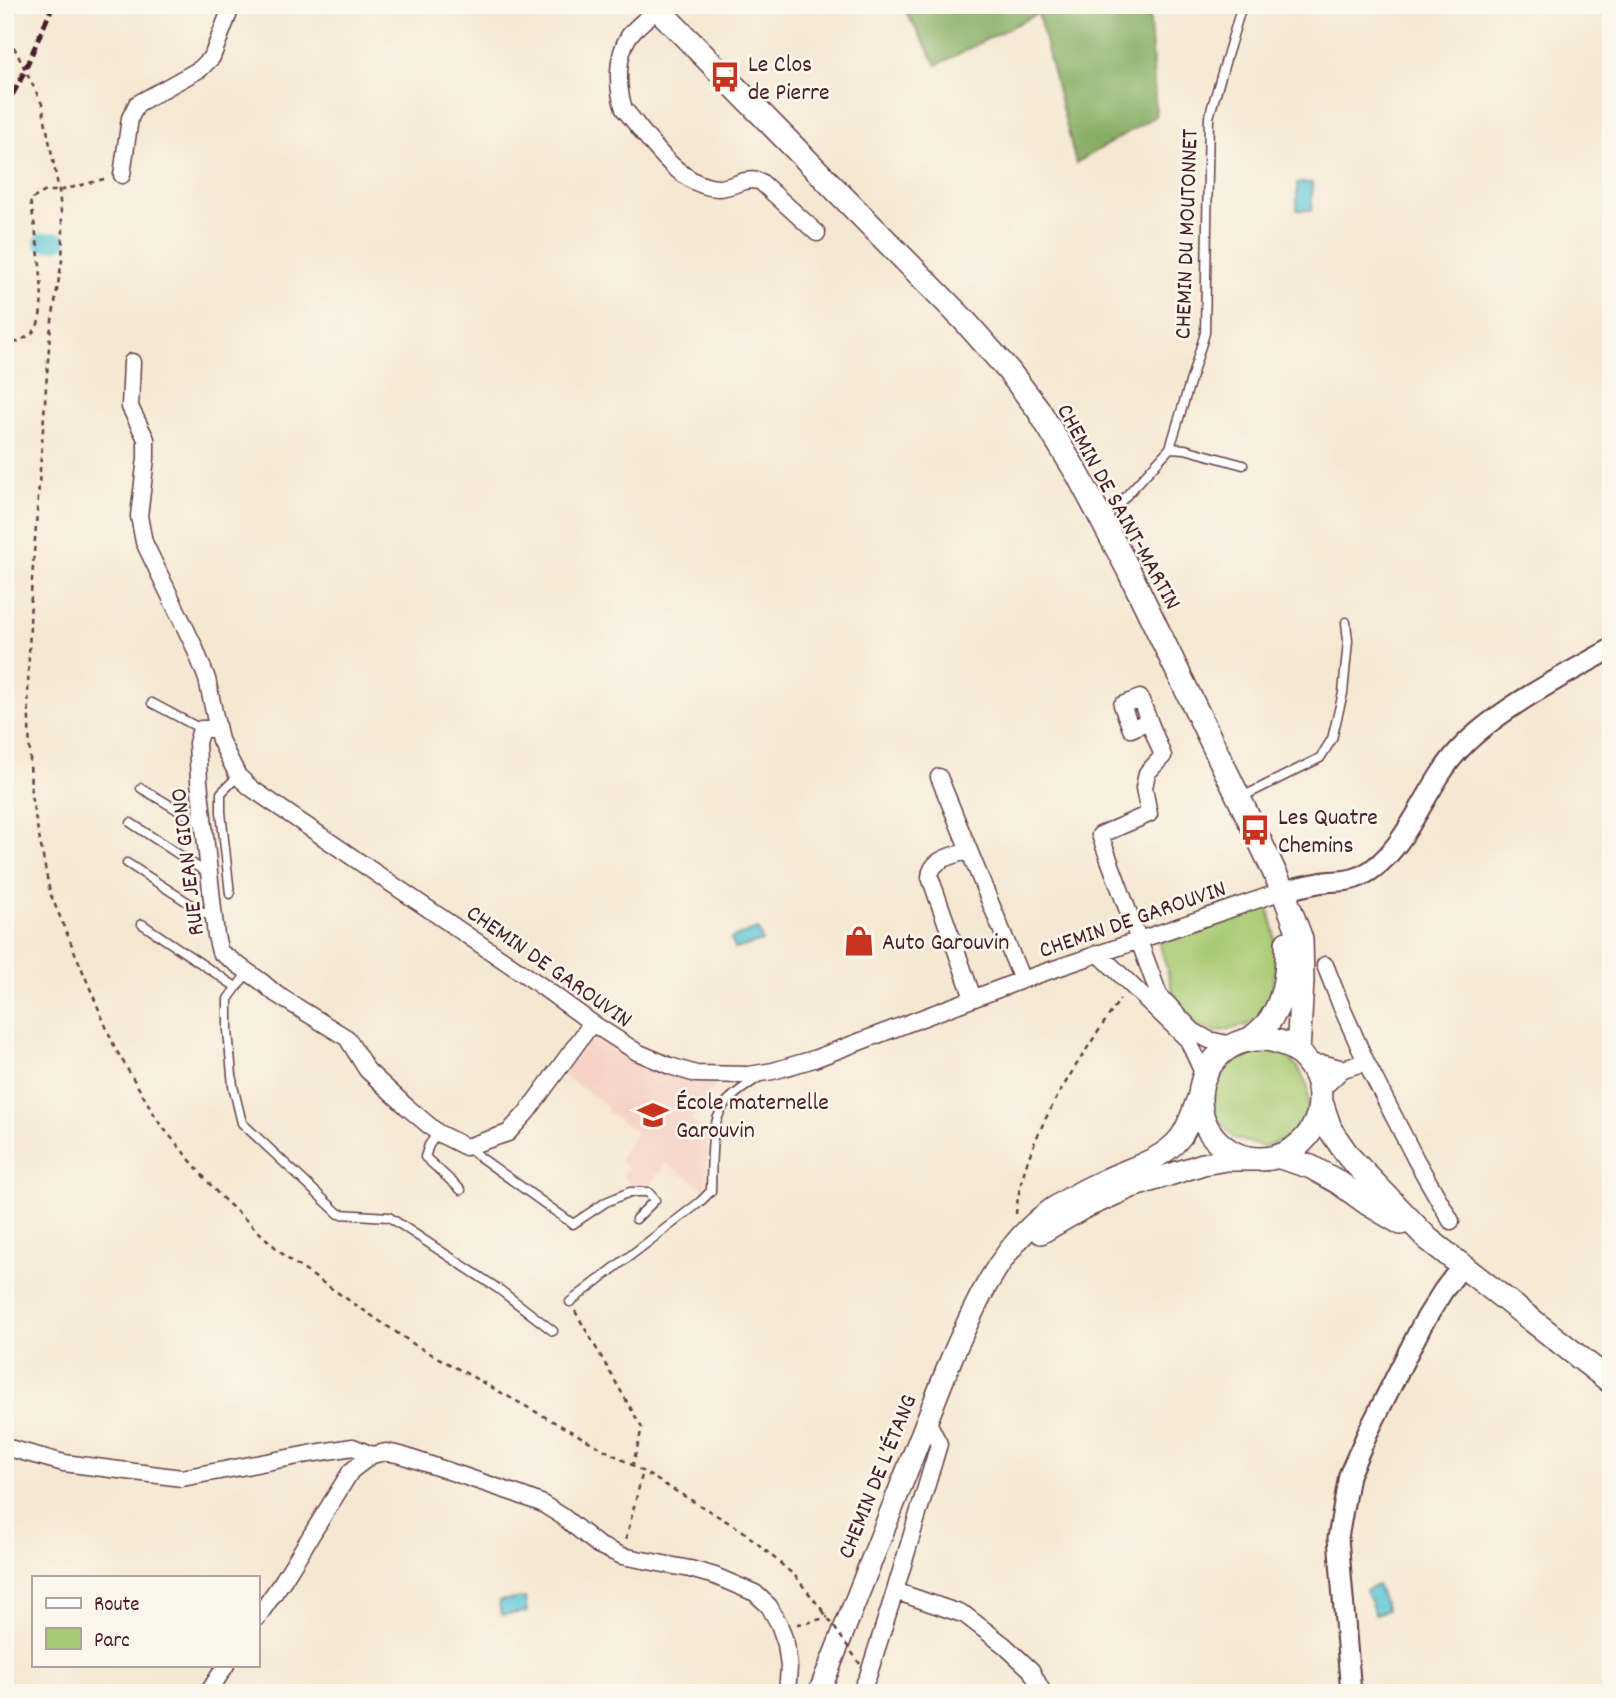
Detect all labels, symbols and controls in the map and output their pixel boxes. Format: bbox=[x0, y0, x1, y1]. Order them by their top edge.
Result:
place label: Le Clos de Pierre bbox=[748, 49, 830, 111]
bus stop icon: Le Clos de Pierre bbox=[708, 60, 742, 94]
street label: CHEMIN DU MOUTONNET bbox=[1167, 128, 1209, 340]
street label: CHEMIN DE SAINT-MARTIN bbox=[1046, 398, 1188, 617]
street label: RUE JEAN GIONO bbox=[163, 786, 215, 938]
place label: Les Quatre Chemins bbox=[1278, 802, 1378, 864]
bus stop icon: Les Quatre Chemins bbox=[1238, 813, 1272, 847]
street label: CHEMIN DE GAROUVIN bbox=[1035, 873, 1231, 969]
street label: CHEMIN DE GAROUVIN bbox=[458, 897, 638, 1038]
shop icon: Auto Garouvin bbox=[842, 924, 876, 958]
place label: Auto Garouvin bbox=[882, 927, 1009, 961]
place label: École maternelle Garouvin bbox=[676, 1087, 829, 1149]
school or university icon: École maternelle Garouvin bbox=[636, 1098, 670, 1132]
street label: CHEMIN DE L’ÉTANG bbox=[830, 1390, 927, 1565]
legend bbox=[32, 1576, 259, 1666]
text: Route bbox=[94, 1591, 140, 1621]
text: Parc bbox=[94, 1627, 130, 1657]

